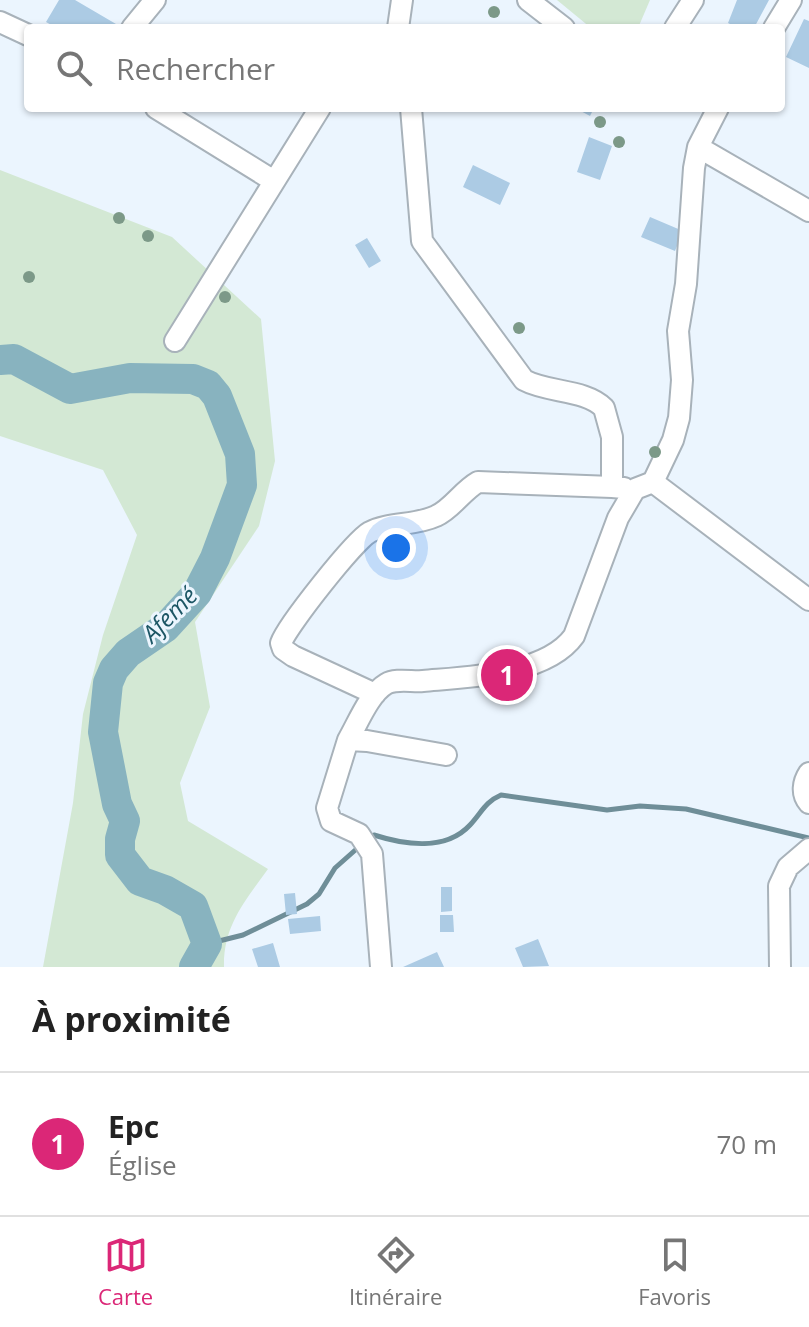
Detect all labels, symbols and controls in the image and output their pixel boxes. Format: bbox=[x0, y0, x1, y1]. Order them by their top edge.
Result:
search box bbox=[24, 24, 785, 112]
icon: search bbox=[52, 46, 96, 90]
text: Rechercher bbox=[116, 48, 275, 89]
your location bbox=[376, 528, 416, 568]
water label: Afemé bbox=[133, 579, 204, 650]
pin: 1 bbox=[481, 645, 533, 705]
text: À proximité bbox=[32, 996, 231, 1042]
text: Epc bbox=[108, 1106, 159, 1147]
text: 1 bbox=[51, 1126, 65, 1162]
text: 70 m bbox=[716, 1126, 777, 1162]
text: Église bbox=[108, 1147, 177, 1183]
tab: Carte bbox=[98, 1233, 153, 1311]
tab: Itinéraire bbox=[349, 1233, 442, 1311]
tab: Favoris bbox=[638, 1233, 711, 1311]

